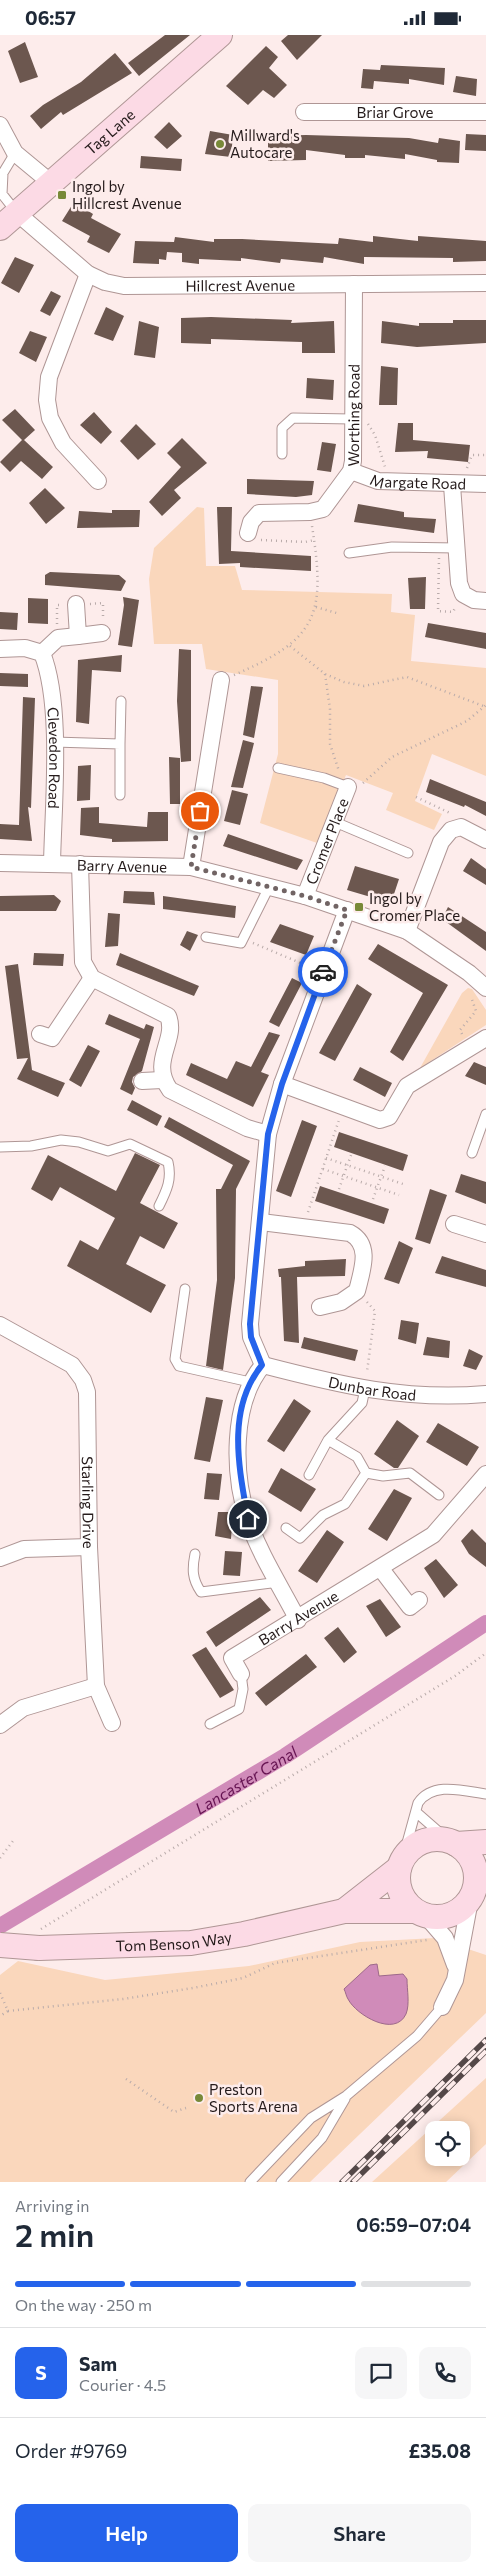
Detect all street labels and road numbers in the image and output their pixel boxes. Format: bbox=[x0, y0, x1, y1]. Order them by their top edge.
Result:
street label: Briar Grove bbox=[356, 103, 434, 121]
street label: Tag Lane bbox=[81, 105, 138, 158]
street label: Hillcrest Avenue bbox=[185, 276, 295, 294]
street label: Worthing Road bbox=[344, 364, 363, 467]
street label: Margate Road bbox=[368, 470, 466, 492]
street label: Clevedon Road bbox=[44, 706, 64, 809]
street label: Cromer Place bbox=[302, 795, 352, 887]
street label: Barry Avenue bbox=[77, 856, 167, 875]
street label: Dunbar Road bbox=[327, 1372, 417, 1404]
street label: Starling Drive bbox=[79, 1456, 98, 1549]
street label: Barry Avenue bbox=[255, 1586, 341, 1649]
street label: Tom Benson Way bbox=[115, 1927, 234, 1954]

